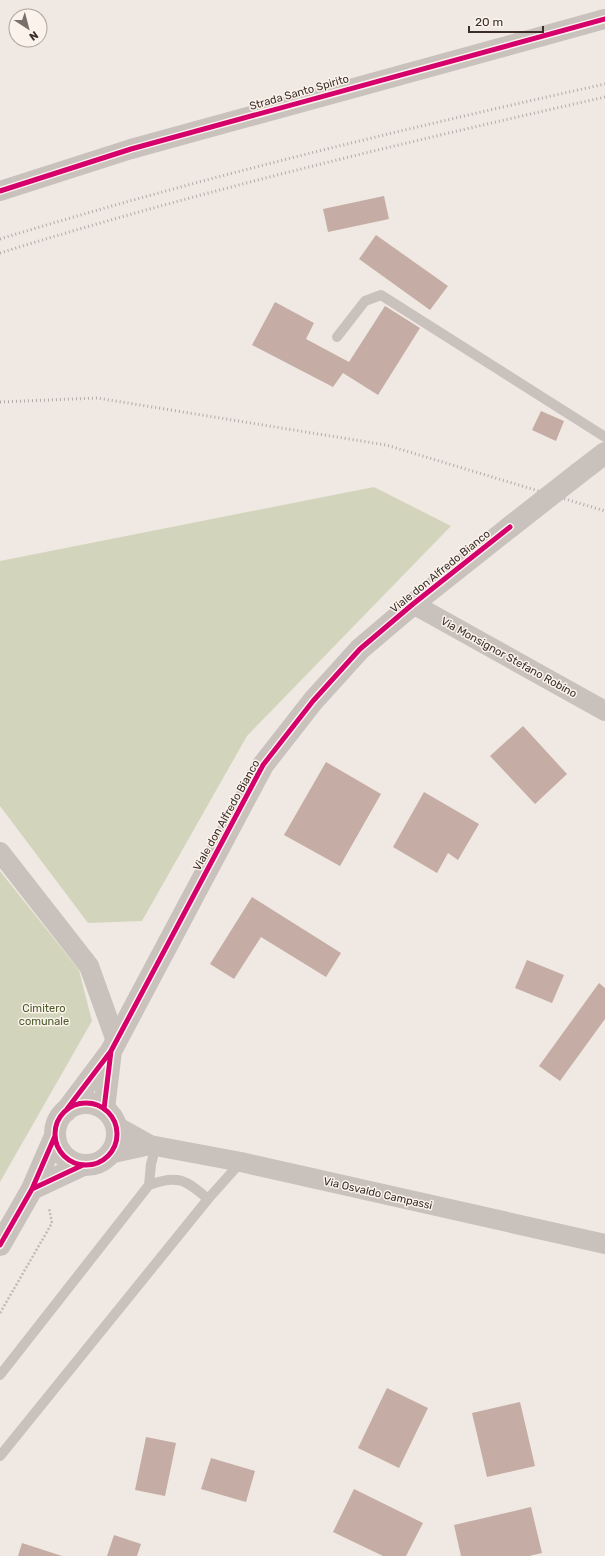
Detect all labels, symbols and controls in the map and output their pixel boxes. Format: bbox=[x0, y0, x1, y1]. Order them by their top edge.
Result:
north arrow bbox=[8, 8, 48, 48]
scale bar bbox=[469, 8, 543, 34]
text: 20 m bbox=[475, 15, 503, 29]
text: N bbox=[26, 28, 41, 43]
street label: Strada Santo Spirito bbox=[248, 72, 350, 113]
street label: Viale don Alfredo Bianco bbox=[388, 527, 493, 616]
street label: Via Monsignor Stefano Robino bbox=[438, 615, 579, 700]
street label: Viale don Alfredo Bianco bbox=[191, 758, 262, 873]
park label: Cimitero comunale bbox=[19, 1002, 69, 1028]
street label: Via Osvaldo Campassi bbox=[322, 1175, 434, 1212]

